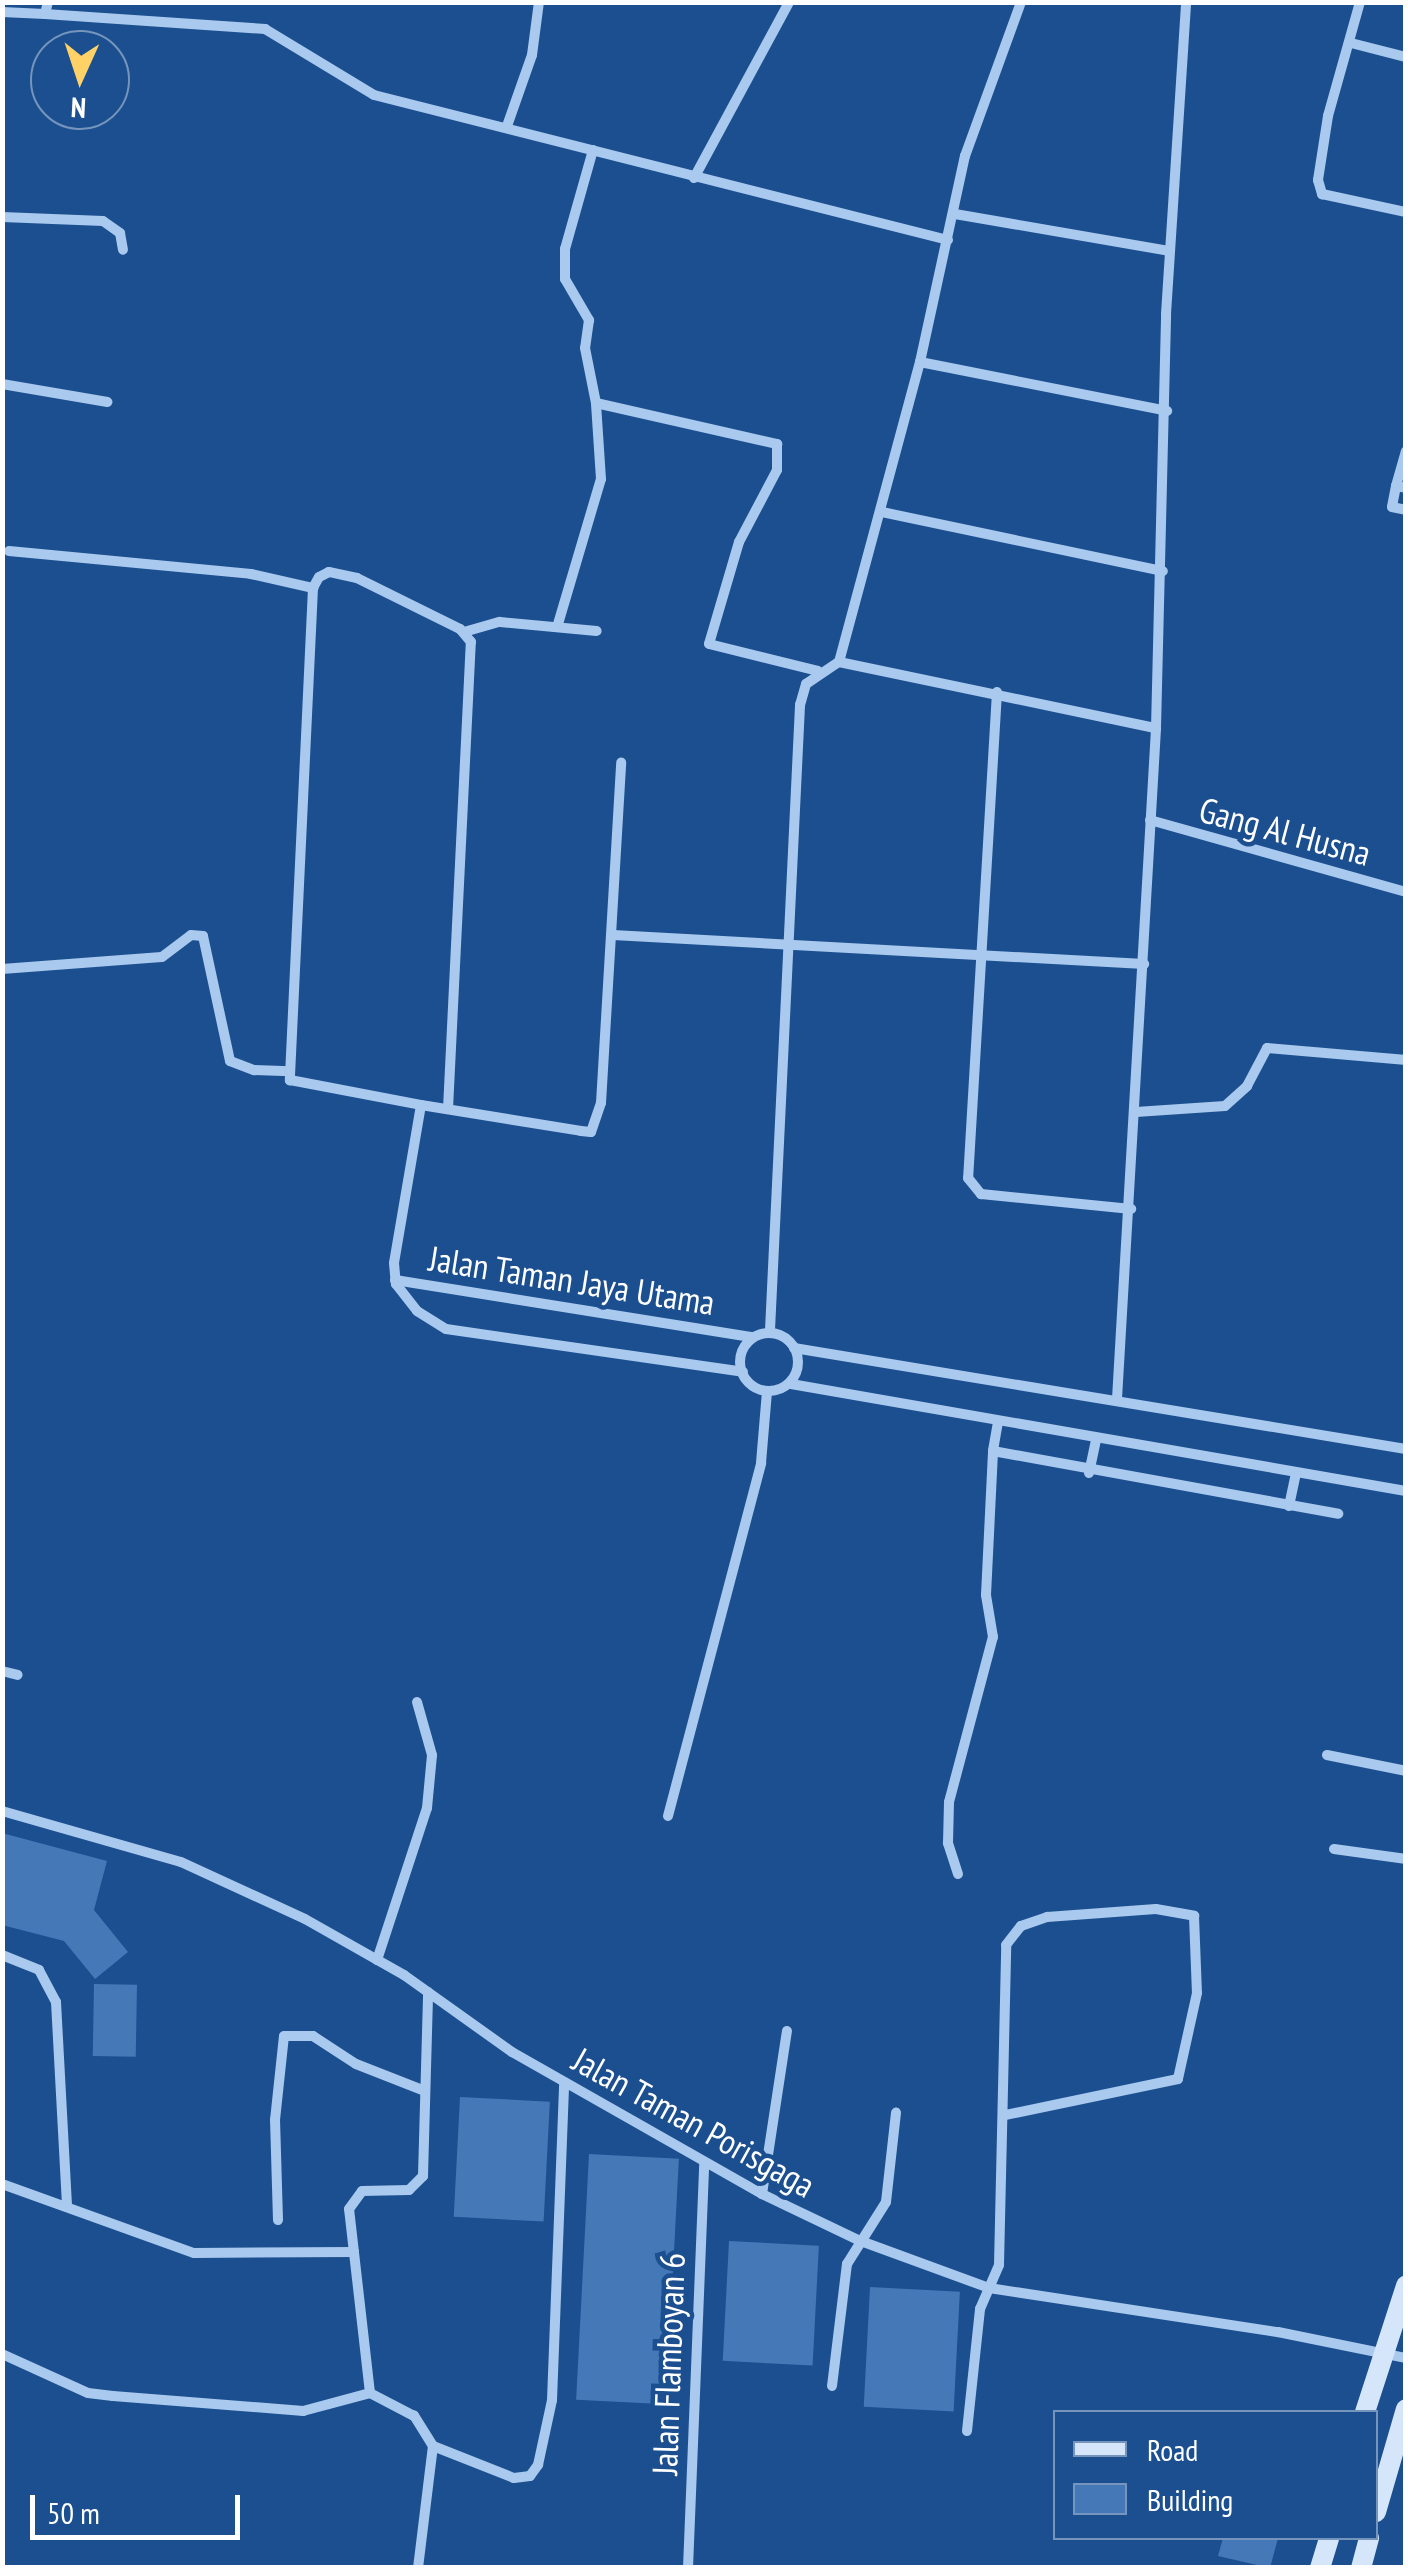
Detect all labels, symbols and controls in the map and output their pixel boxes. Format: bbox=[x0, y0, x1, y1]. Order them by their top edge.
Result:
north arrow bbox=[30, 30, 130, 130]
text: N bbox=[70, 90, 87, 127]
street label: Gang Al Husna bbox=[1194, 788, 1376, 874]
street label: Jalan Taman Jaya Utama bbox=[426, 1237, 718, 1323]
street label: Jalan Taman Porisgaga bbox=[565, 2038, 823, 2206]
street label: Jalan Flamboyan 6 bbox=[643, 2252, 693, 2476]
legend bbox=[1053, 2410, 1378, 2540]
text: Road bbox=[1147, 2430, 1198, 2469]
scale bar bbox=[35, 2475, 245, 2537]
text: Building bbox=[1147, 2480, 1233, 2519]
text: 50 m bbox=[47, 2493, 100, 2532]

